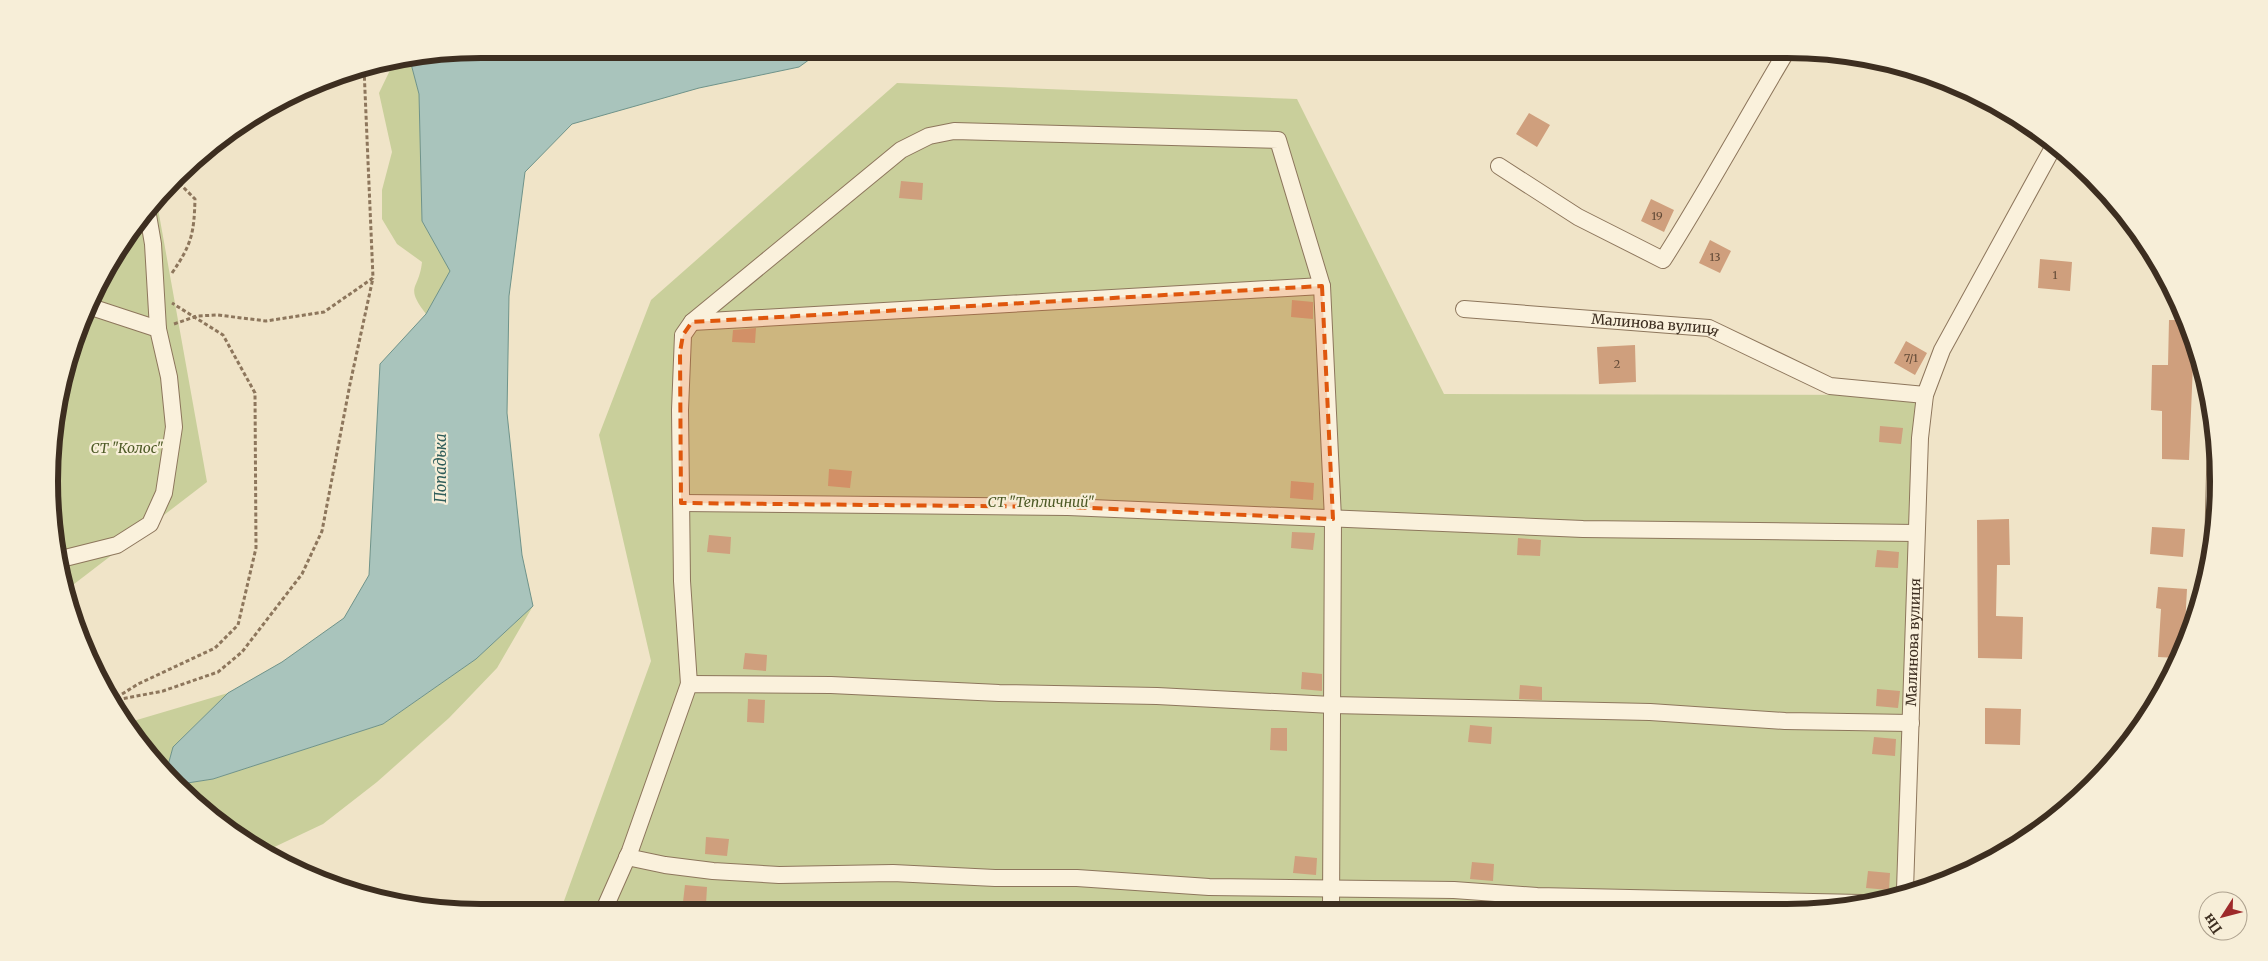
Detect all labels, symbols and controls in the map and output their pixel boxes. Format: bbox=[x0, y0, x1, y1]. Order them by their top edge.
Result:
house number: 19 bbox=[1651, 209, 1663, 223]
house number: 13 bbox=[1710, 250, 1720, 264]
house number: 1 bbox=[2053, 268, 2058, 282]
street label: Малинова вулиця bbox=[1591, 310, 1722, 341]
house number: 7/1 bbox=[1904, 351, 1918, 365]
house number: 2 bbox=[1614, 357, 1620, 371]
water label: Попадька bbox=[431, 433, 450, 503]
park label: СТ "Колос" bbox=[91, 439, 163, 457]
park label: СТ "Тепличний" bbox=[987, 493, 1095, 511]
street label: Малинова вулиця bbox=[1902, 578, 1924, 707]
north arrow bbox=[2198, 891, 2248, 941]
text: Пн bbox=[2199, 910, 2226, 937]

